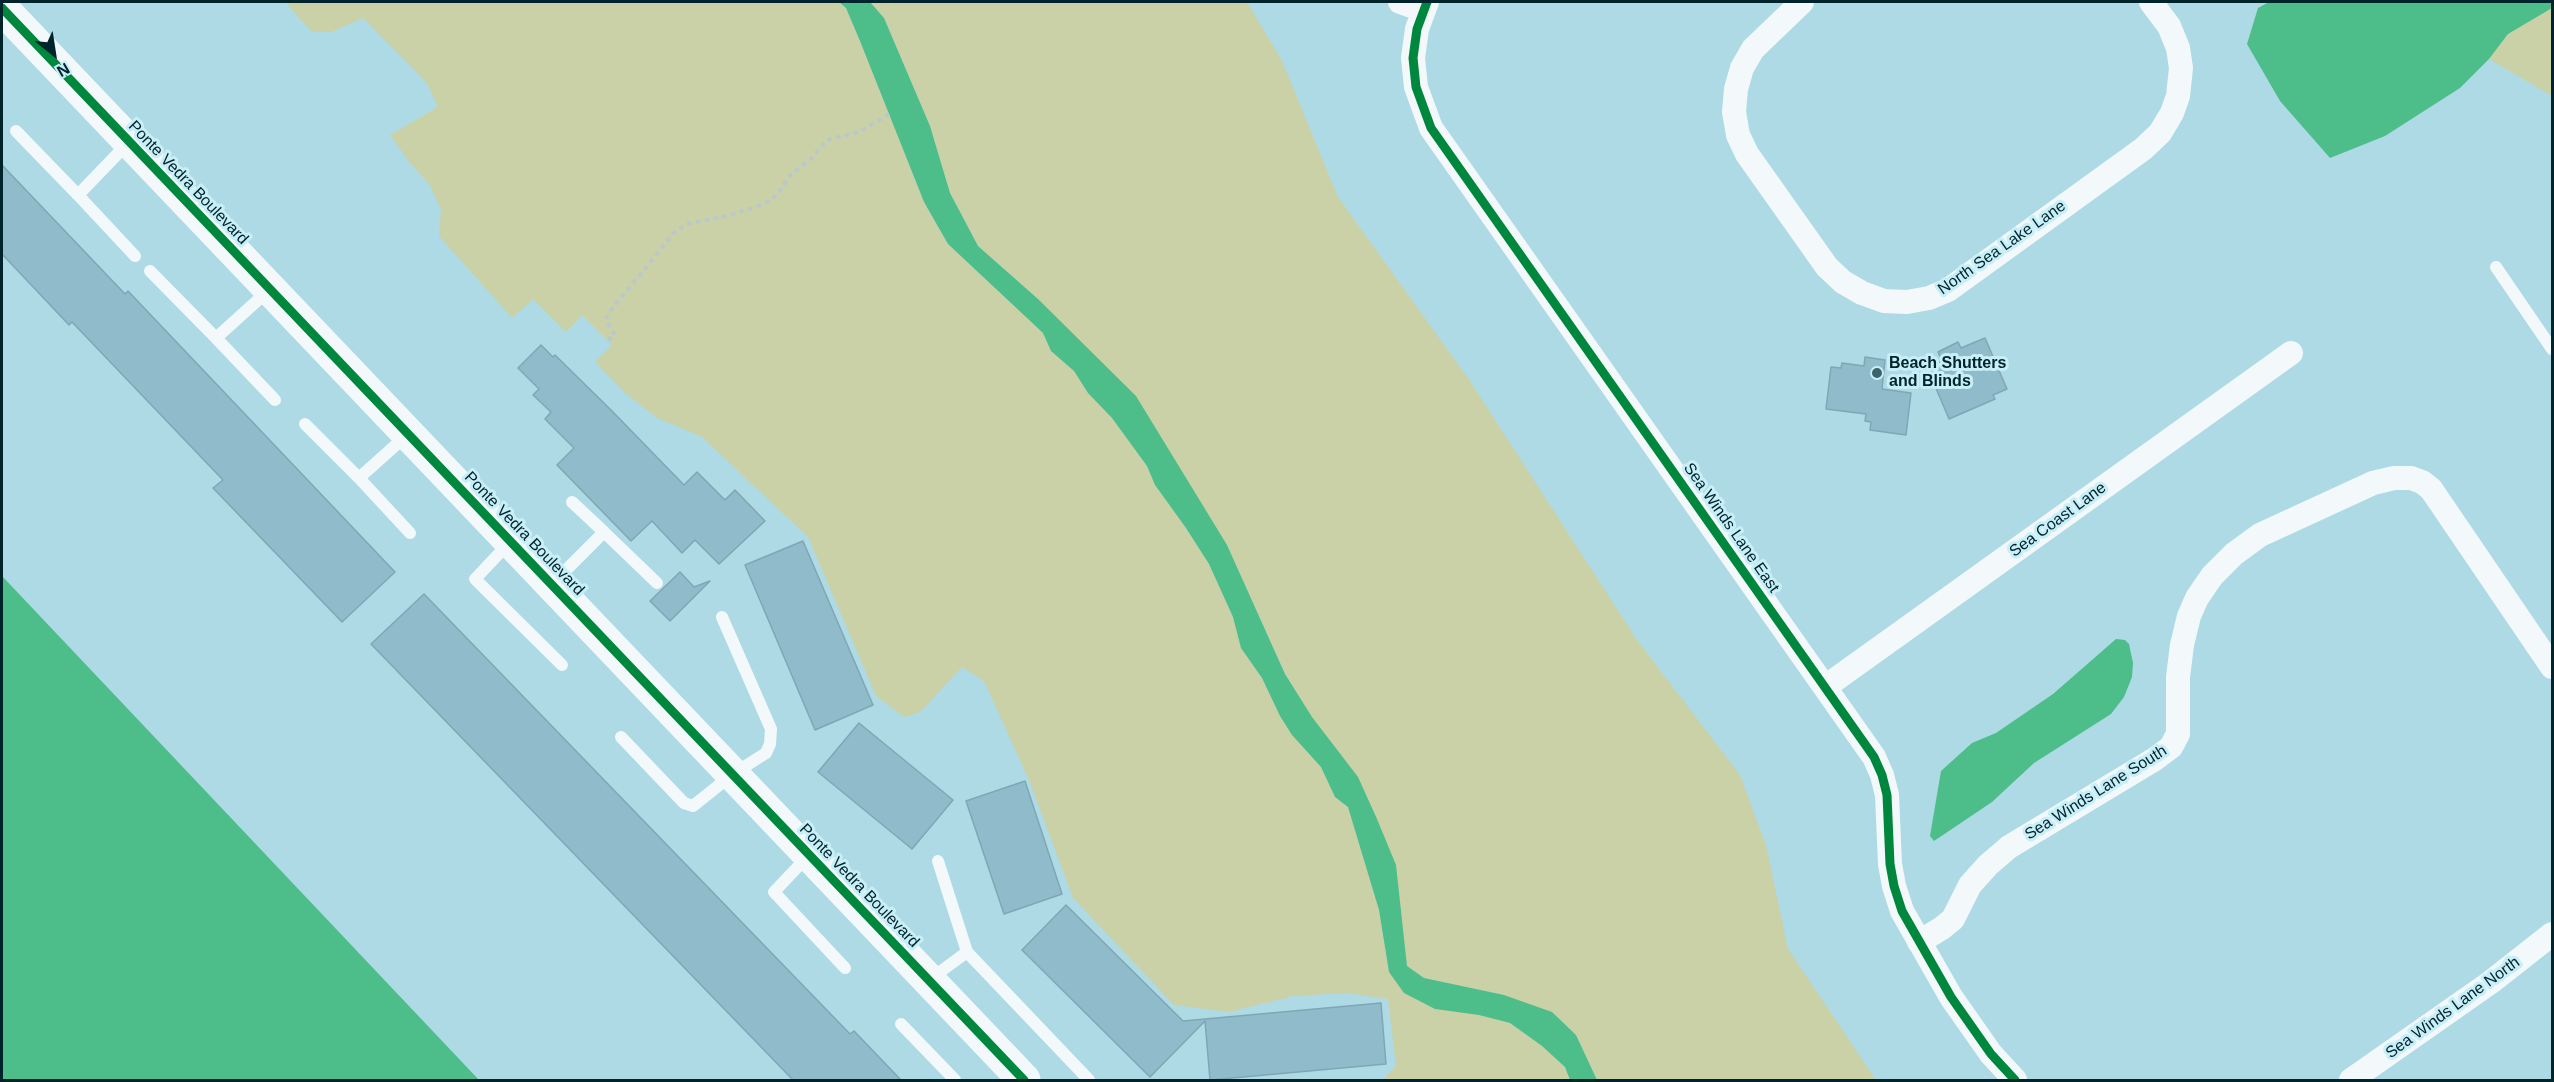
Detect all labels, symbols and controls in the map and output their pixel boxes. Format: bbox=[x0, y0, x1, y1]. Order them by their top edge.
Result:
north arrow bbox=[24, 24, 84, 84]
text: N bbox=[54, 60, 73, 80]
street label: Ponte Vedra Boulevard bbox=[124, 117, 252, 249]
street label: North Sea Lake Lane bbox=[1935, 197, 2069, 299]
place label: Beach Shutters and Blinds bbox=[1889, 354, 2006, 392]
marker: Beach Shutters and Blinds bbox=[1870, 366, 1884, 380]
street label: Sea Winds Lane East bbox=[1679, 459, 1783, 597]
street label: Ponte Vedra Boulevard bbox=[460, 468, 588, 600]
street label: Sea Coast Lane bbox=[2006, 479, 2110, 561]
street label: Sea Winds Lane South bbox=[2022, 741, 2170, 845]
street label: Ponte Vedra Boulevard bbox=[795, 820, 923, 952]
street label: Sea Winds Lane North bbox=[2382, 953, 2524, 1063]

